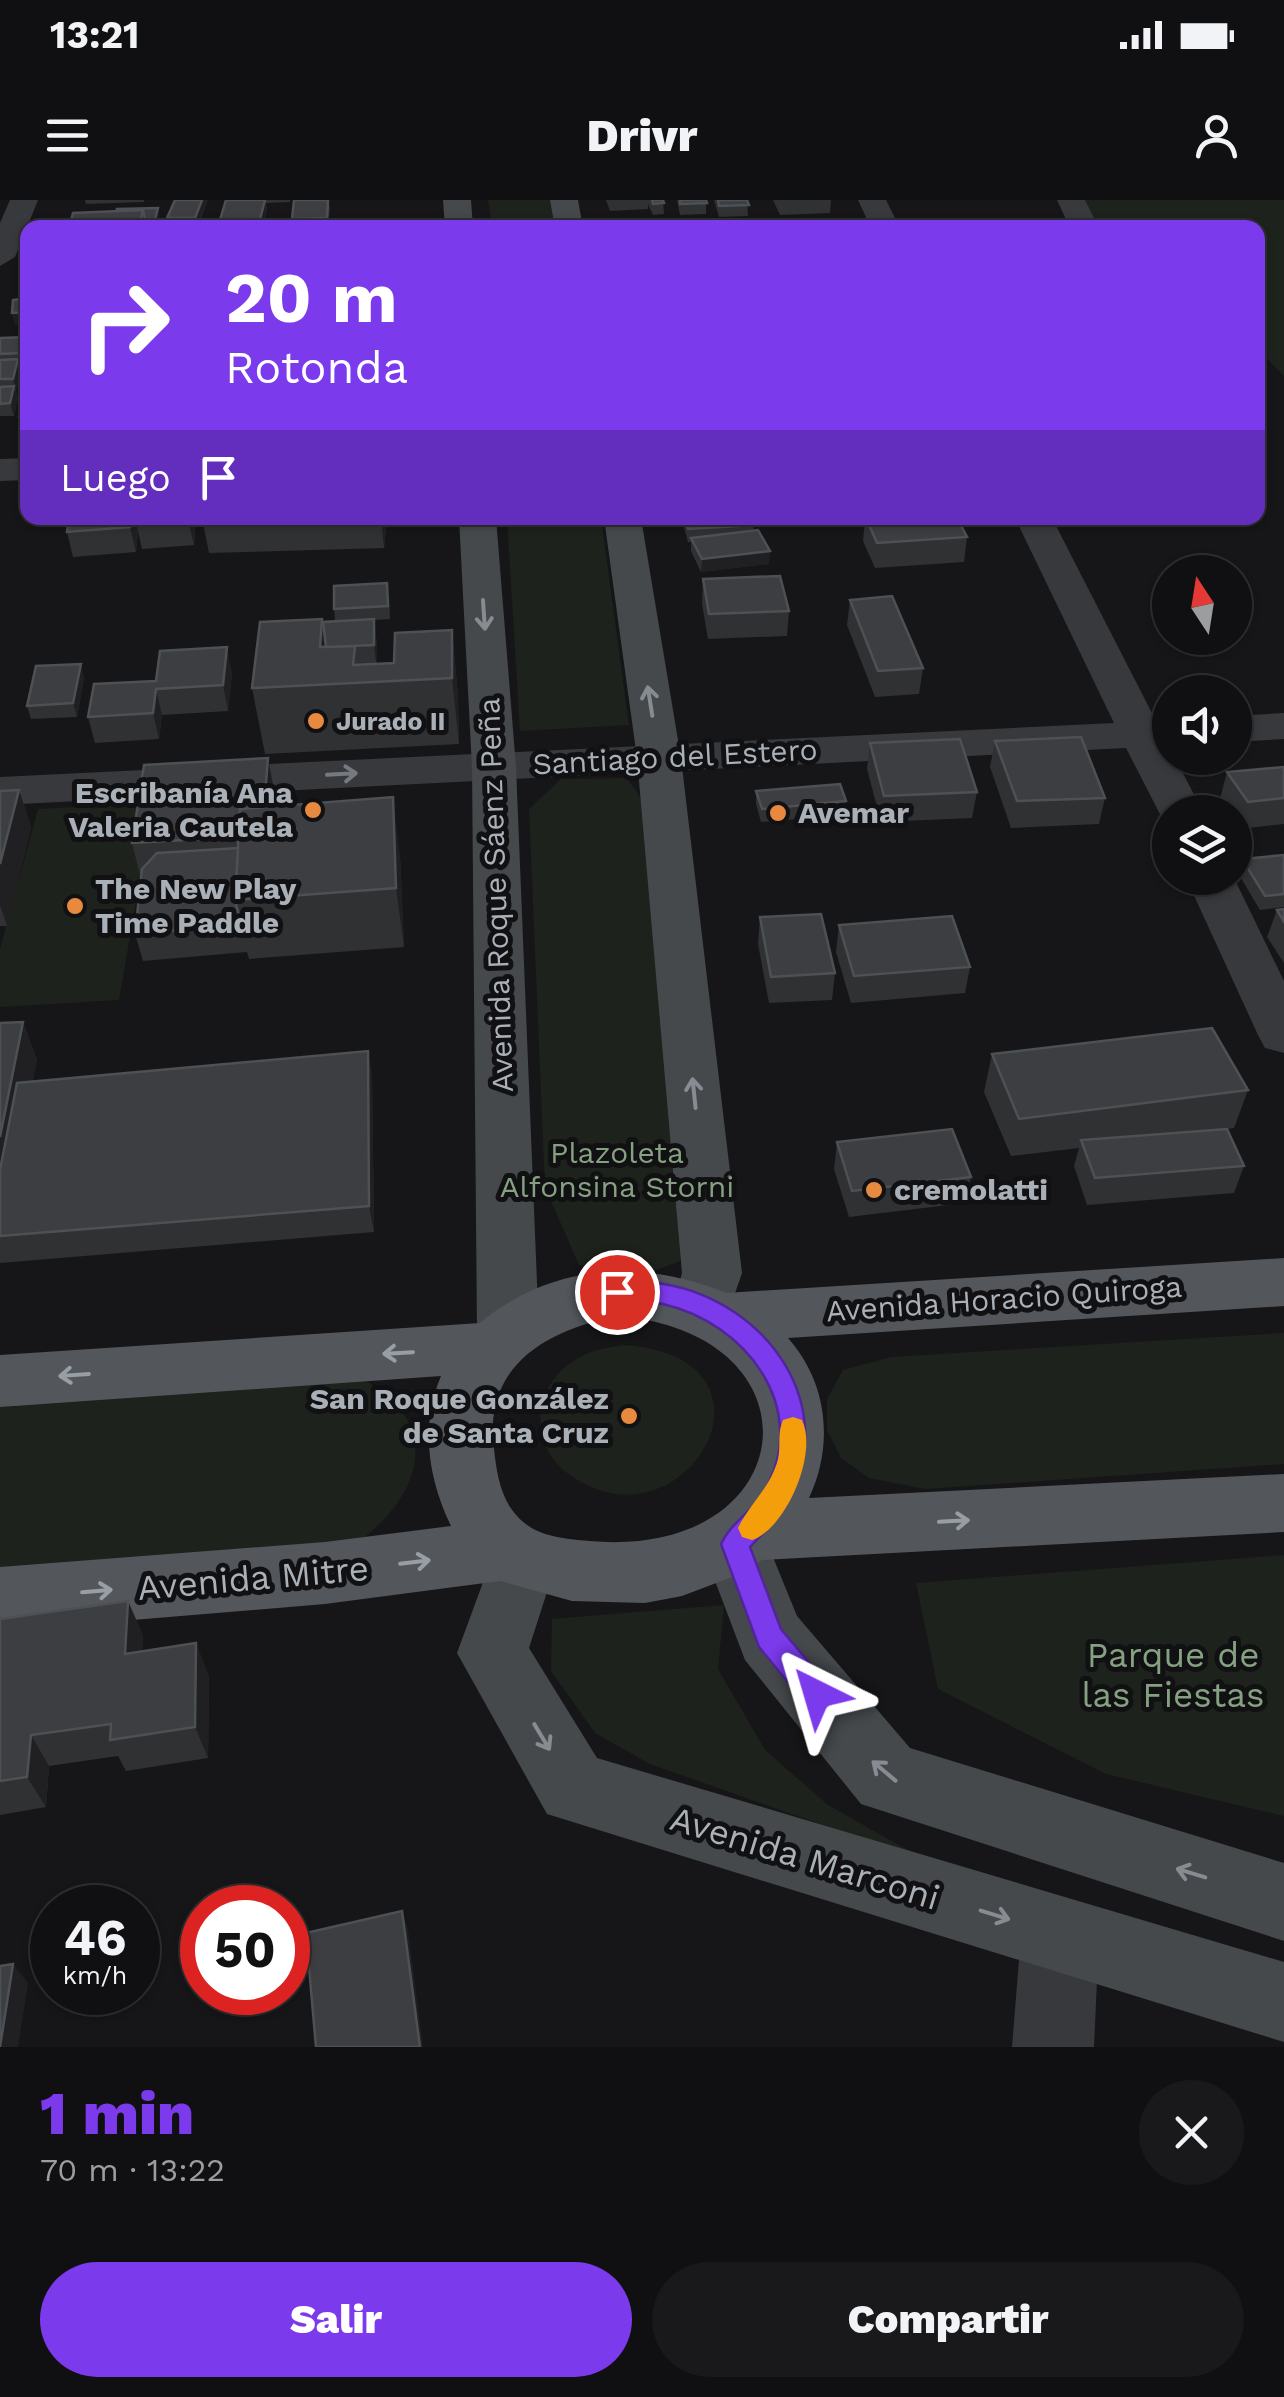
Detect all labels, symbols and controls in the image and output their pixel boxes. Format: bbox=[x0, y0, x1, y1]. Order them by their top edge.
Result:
text: 13:21 bbox=[50, 13, 139, 57]
icon: menu bbox=[40, 108, 95, 163]
icon: person bbox=[1189, 108, 1244, 163]
text: Drivr bbox=[587, 109, 697, 162]
text: 20 m bbox=[225, 257, 398, 339]
icon: right bbox=[60, 260, 190, 390]
text: Rotonda bbox=[225, 341, 408, 394]
icon: arrive bbox=[191, 450, 246, 505]
text: Luego bbox=[60, 456, 171, 500]
north arrow bbox=[1152, 555, 1252, 655]
map controls bbox=[1152, 555, 1252, 895]
one-way arrow bbox=[475, 598, 494, 630]
button: sound bbox=[1152, 675, 1252, 775]
one-way arrow bbox=[641, 685, 659, 717]
street label: Avenida Roque Sáenz Peña bbox=[471, 697, 520, 1093]
place label: Jurado II bbox=[336, 707, 446, 736]
marker: Jurado II bbox=[305, 710, 327, 732]
street label: Santiago del Estero bbox=[532, 732, 818, 781]
one-way arrow bbox=[326, 764, 358, 783]
place label: Escribanía Ana Valeria Cautela bbox=[68, 775, 294, 844]
place label: Avemar bbox=[798, 795, 909, 830]
button: layers bbox=[1152, 795, 1252, 895]
marker: Escribanía Ana Valeria Cautela bbox=[302, 799, 324, 821]
marker: Avemar bbox=[767, 802, 789, 824]
place label: The New Play Time Paddle bbox=[95, 871, 296, 940]
marker: The New Play Time Paddle bbox=[64, 895, 86, 917]
one-way arrow bbox=[684, 1078, 703, 1110]
park label: Plazoleta Alfonsina Storni bbox=[500, 1135, 734, 1204]
place label: cremolatti bbox=[894, 1172, 1048, 1207]
marker: cremolatti bbox=[863, 1179, 885, 1201]
pin bbox=[575, 1250, 660, 1335]
icon: arrive bbox=[590, 1265, 645, 1320]
street label: Avenida Horacio Quiroga bbox=[825, 1269, 1183, 1328]
one-way arrow bbox=[382, 1343, 414, 1362]
one-way arrow bbox=[58, 1366, 90, 1385]
place label: San Roque González de Santa Cruz bbox=[310, 1381, 609, 1450]
marker: San Roque González de Santa Cruz bbox=[618, 1405, 640, 1427]
one-way arrow bbox=[938, 1511, 970, 1530]
street label: Avenida Mitre bbox=[136, 1547, 370, 1609]
one-way arrow bbox=[399, 1552, 431, 1571]
one-way arrow bbox=[81, 1582, 113, 1601]
park label: Parque de las Fiestas bbox=[1081, 1634, 1265, 1716]
position arrow bbox=[765, 1642, 869, 1746]
one-way arrow bbox=[532, 1722, 552, 1751]
one-way arrow bbox=[872, 1760, 898, 1783]
street label: Avenida Marconi bbox=[665, 1797, 945, 1919]
one-way arrow bbox=[1176, 1863, 1207, 1881]
speed limit sign: 50 bbox=[180, 1885, 310, 2015]
one-way arrow bbox=[978, 1907, 1010, 1925]
text: 46 bbox=[63, 1908, 127, 1967]
text: km/h bbox=[63, 1961, 127, 1990]
text: 1 min bbox=[40, 2078, 194, 2149]
button: close bbox=[1139, 2080, 1244, 2185]
text: 70 m · 13:22 bbox=[40, 2151, 225, 2189]
button: Salir bbox=[40, 2262, 632, 2377]
button: Compartir bbox=[652, 2262, 1244, 2377]

